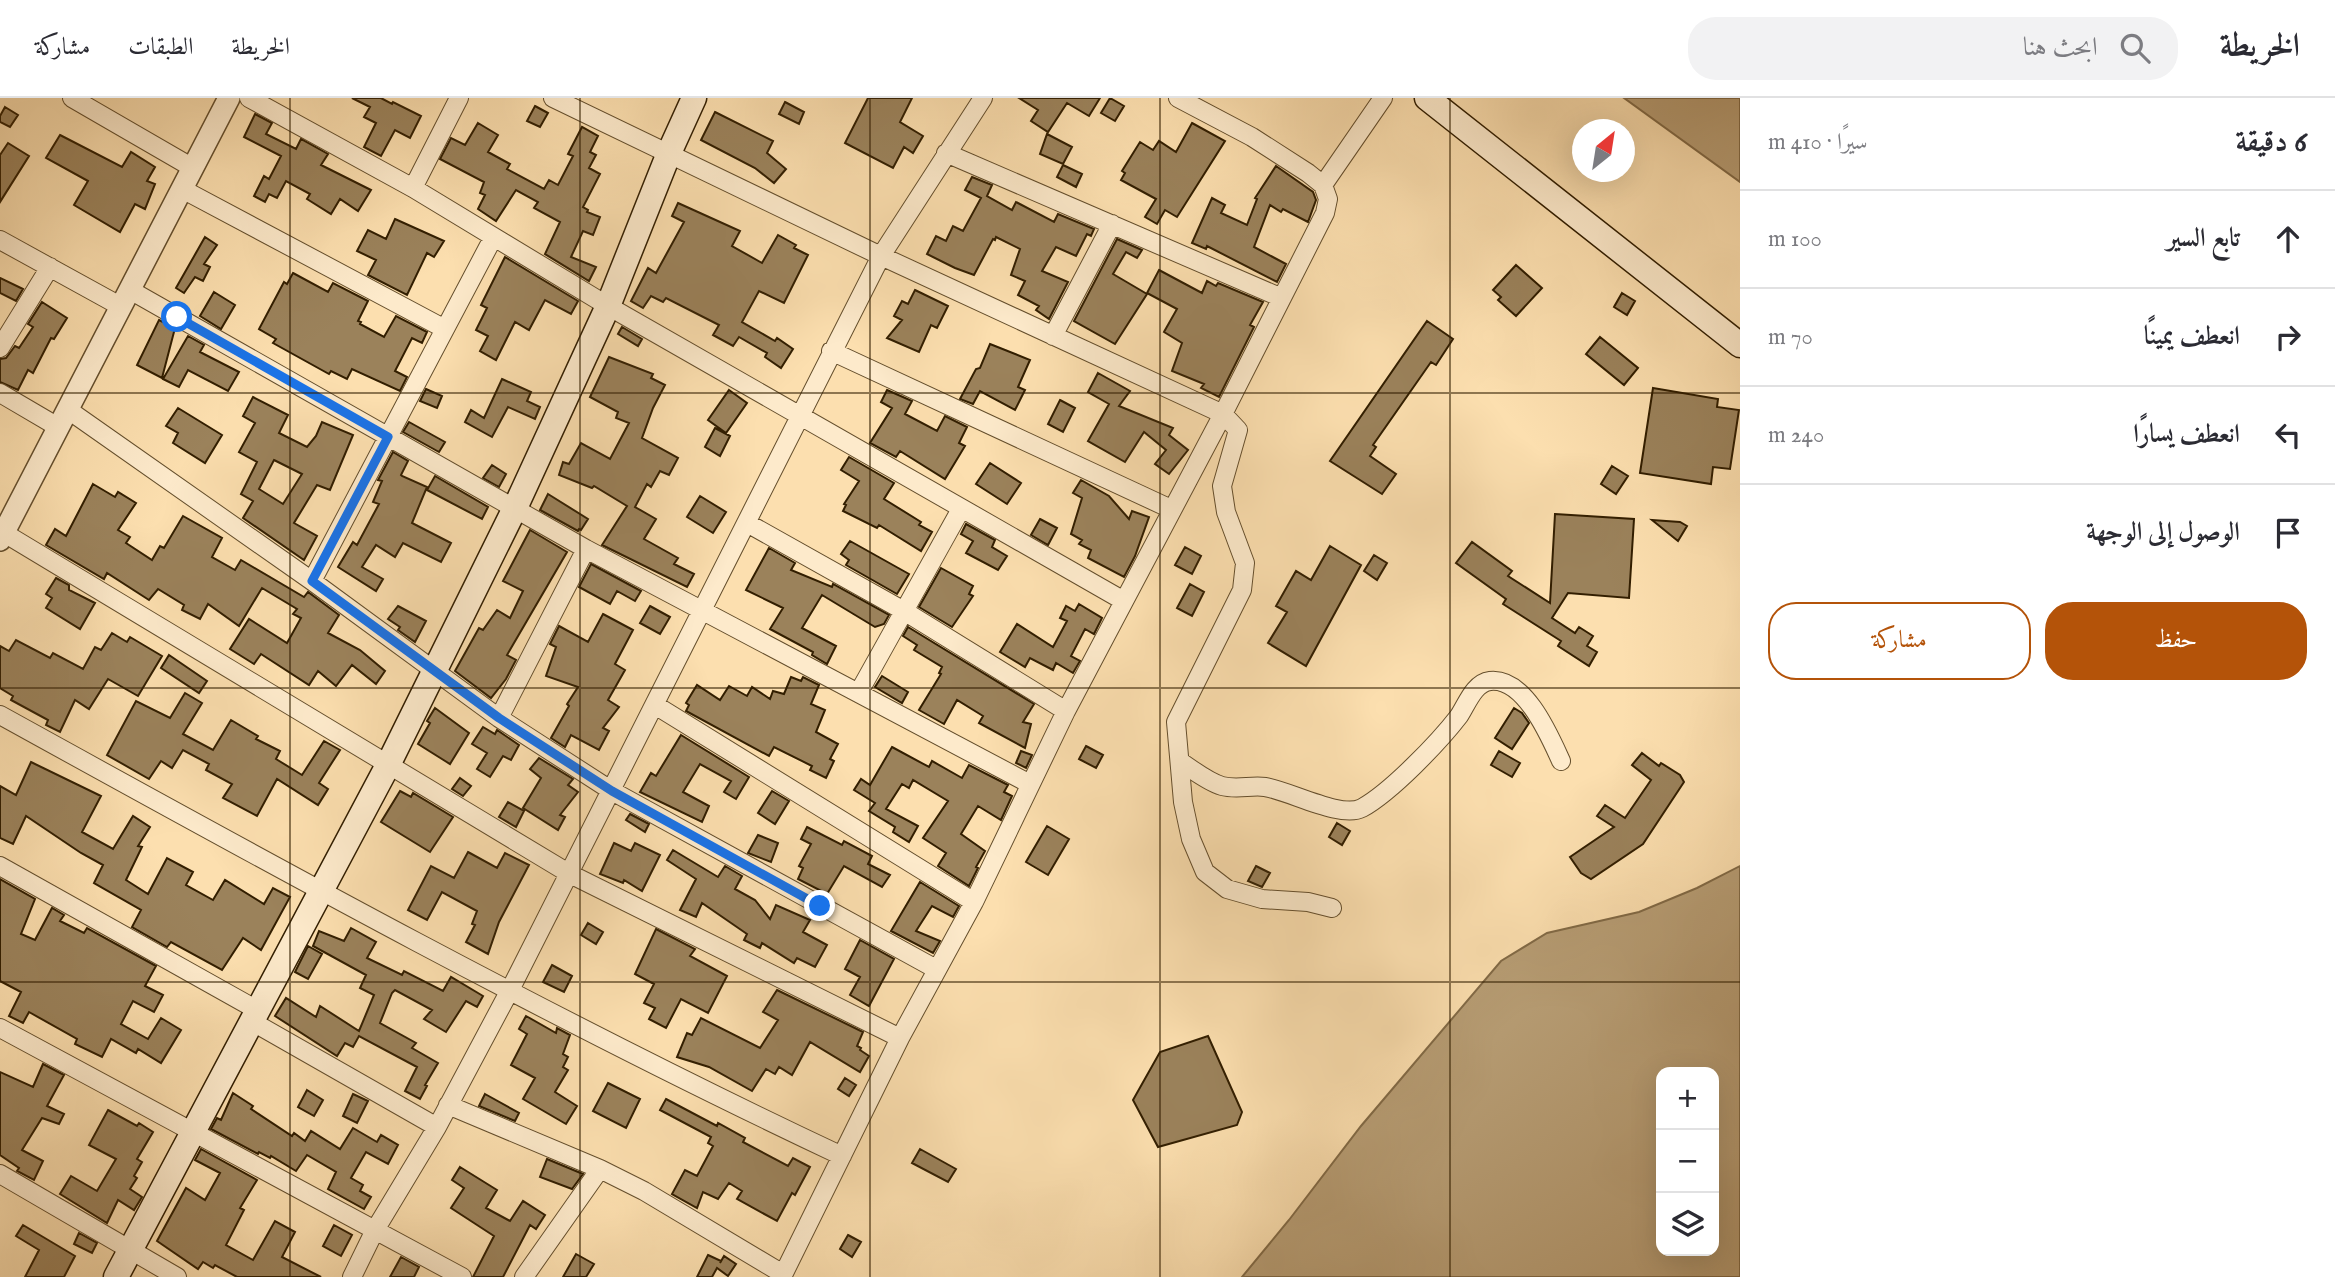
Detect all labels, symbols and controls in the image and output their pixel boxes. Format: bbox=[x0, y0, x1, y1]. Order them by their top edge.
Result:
search box bbox=[1688, 17, 2178, 80]
text: الخريطة bbox=[2220, 26, 2300, 68]
icon: search bbox=[2116, 29, 2154, 67]
text: ابحث هنا bbox=[2023, 31, 2098, 64]
text: مشاركة bbox=[35, 32, 90, 63]
text: الطبقات bbox=[128, 32, 194, 63]
text: الخريطة bbox=[232, 32, 290, 63]
north arrow bbox=[1572, 119, 1635, 182]
text: 6 دقيقة bbox=[2235, 124, 2307, 162]
text: سيرًا · 410 m bbox=[1768, 128, 1868, 157]
icon: ahead bbox=[2269, 220, 2307, 258]
text: تابع السير bbox=[2166, 222, 2240, 255]
text: 100 m bbox=[1768, 225, 1822, 254]
route start bbox=[161, 301, 192, 332]
icon: right bbox=[2269, 318, 2307, 356]
text: انعطف يمينًا bbox=[2144, 320, 2240, 353]
text: 70 m bbox=[1768, 323, 1813, 352]
icon: left bbox=[2269, 416, 2307, 454]
text: انعطف يسارًا bbox=[2133, 418, 2240, 451]
text: 240 m bbox=[1768, 421, 1824, 450]
icon: arrive bbox=[2269, 514, 2307, 552]
text: الوصول إلى الوجهة bbox=[2086, 516, 2240, 549]
button: مشاركة bbox=[1768, 602, 2031, 680]
button: حفظ bbox=[2045, 602, 2307, 680]
route end bbox=[804, 890, 835, 921]
map controls bbox=[1656, 1067, 1719, 1256]
button: + bbox=[1656, 1067, 1719, 1130]
button: − bbox=[1656, 1130, 1719, 1193]
button: layers bbox=[1656, 1193, 1719, 1256]

